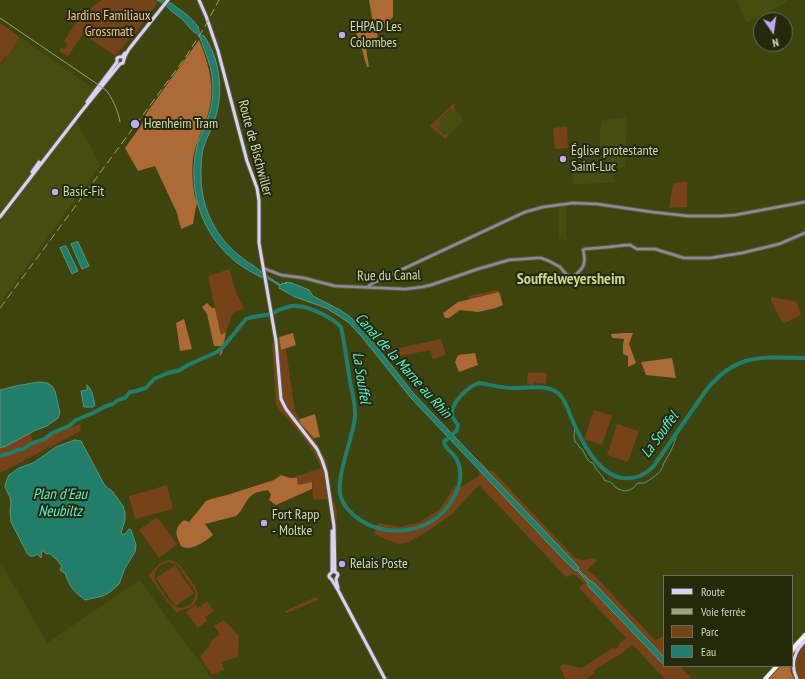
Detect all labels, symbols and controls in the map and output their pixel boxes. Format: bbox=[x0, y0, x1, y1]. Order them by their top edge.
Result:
park label: Jardins Familiaux Grossmatt bbox=[67, 8, 151, 40]
north arrow bbox=[753, 12, 793, 52]
place label: EHPAD Les Colombes bbox=[350, 19, 402, 52]
marker: EHPAD Les Colombes bbox=[337, 30, 347, 40]
text: N bbox=[771, 35, 780, 50]
street label: Route de Bischwiller bbox=[234, 98, 276, 198]
place label: Hœnheim Tram bbox=[144, 116, 218, 132]
marker: Hœnheim Tram bbox=[129, 118, 141, 130]
place label: Église protestante Saint-Luc bbox=[571, 143, 658, 176]
marker: Église protestante Saint-Luc bbox=[558, 154, 568, 164]
place label: Basic-Fit bbox=[63, 184, 104, 200]
marker: Basic-Fit bbox=[50, 187, 60, 197]
street label: Rue du Canal bbox=[357, 267, 421, 285]
district label: Souffelweyersheim bbox=[517, 269, 625, 289]
water label: Canal de la Marne au Rhin bbox=[351, 310, 455, 422]
water label: La Souffel bbox=[348, 351, 374, 405]
water label: La Souffel bbox=[637, 409, 683, 461]
water label: Plan d'Eau Neubiltz bbox=[33, 486, 87, 521]
place label: Fort Rapp - Moltke bbox=[272, 507, 319, 540]
marker: Fort Rapp - Moltke bbox=[259, 518, 269, 528]
place label: Relais Poste bbox=[350, 556, 408, 572]
marker: Relais Poste bbox=[337, 559, 347, 569]
legend bbox=[663, 575, 793, 667]
text: Route bbox=[701, 584, 725, 599]
text: Voie ferrée bbox=[701, 604, 746, 619]
text: Parc bbox=[701, 624, 718, 639]
text: Eau bbox=[701, 644, 716, 659]

